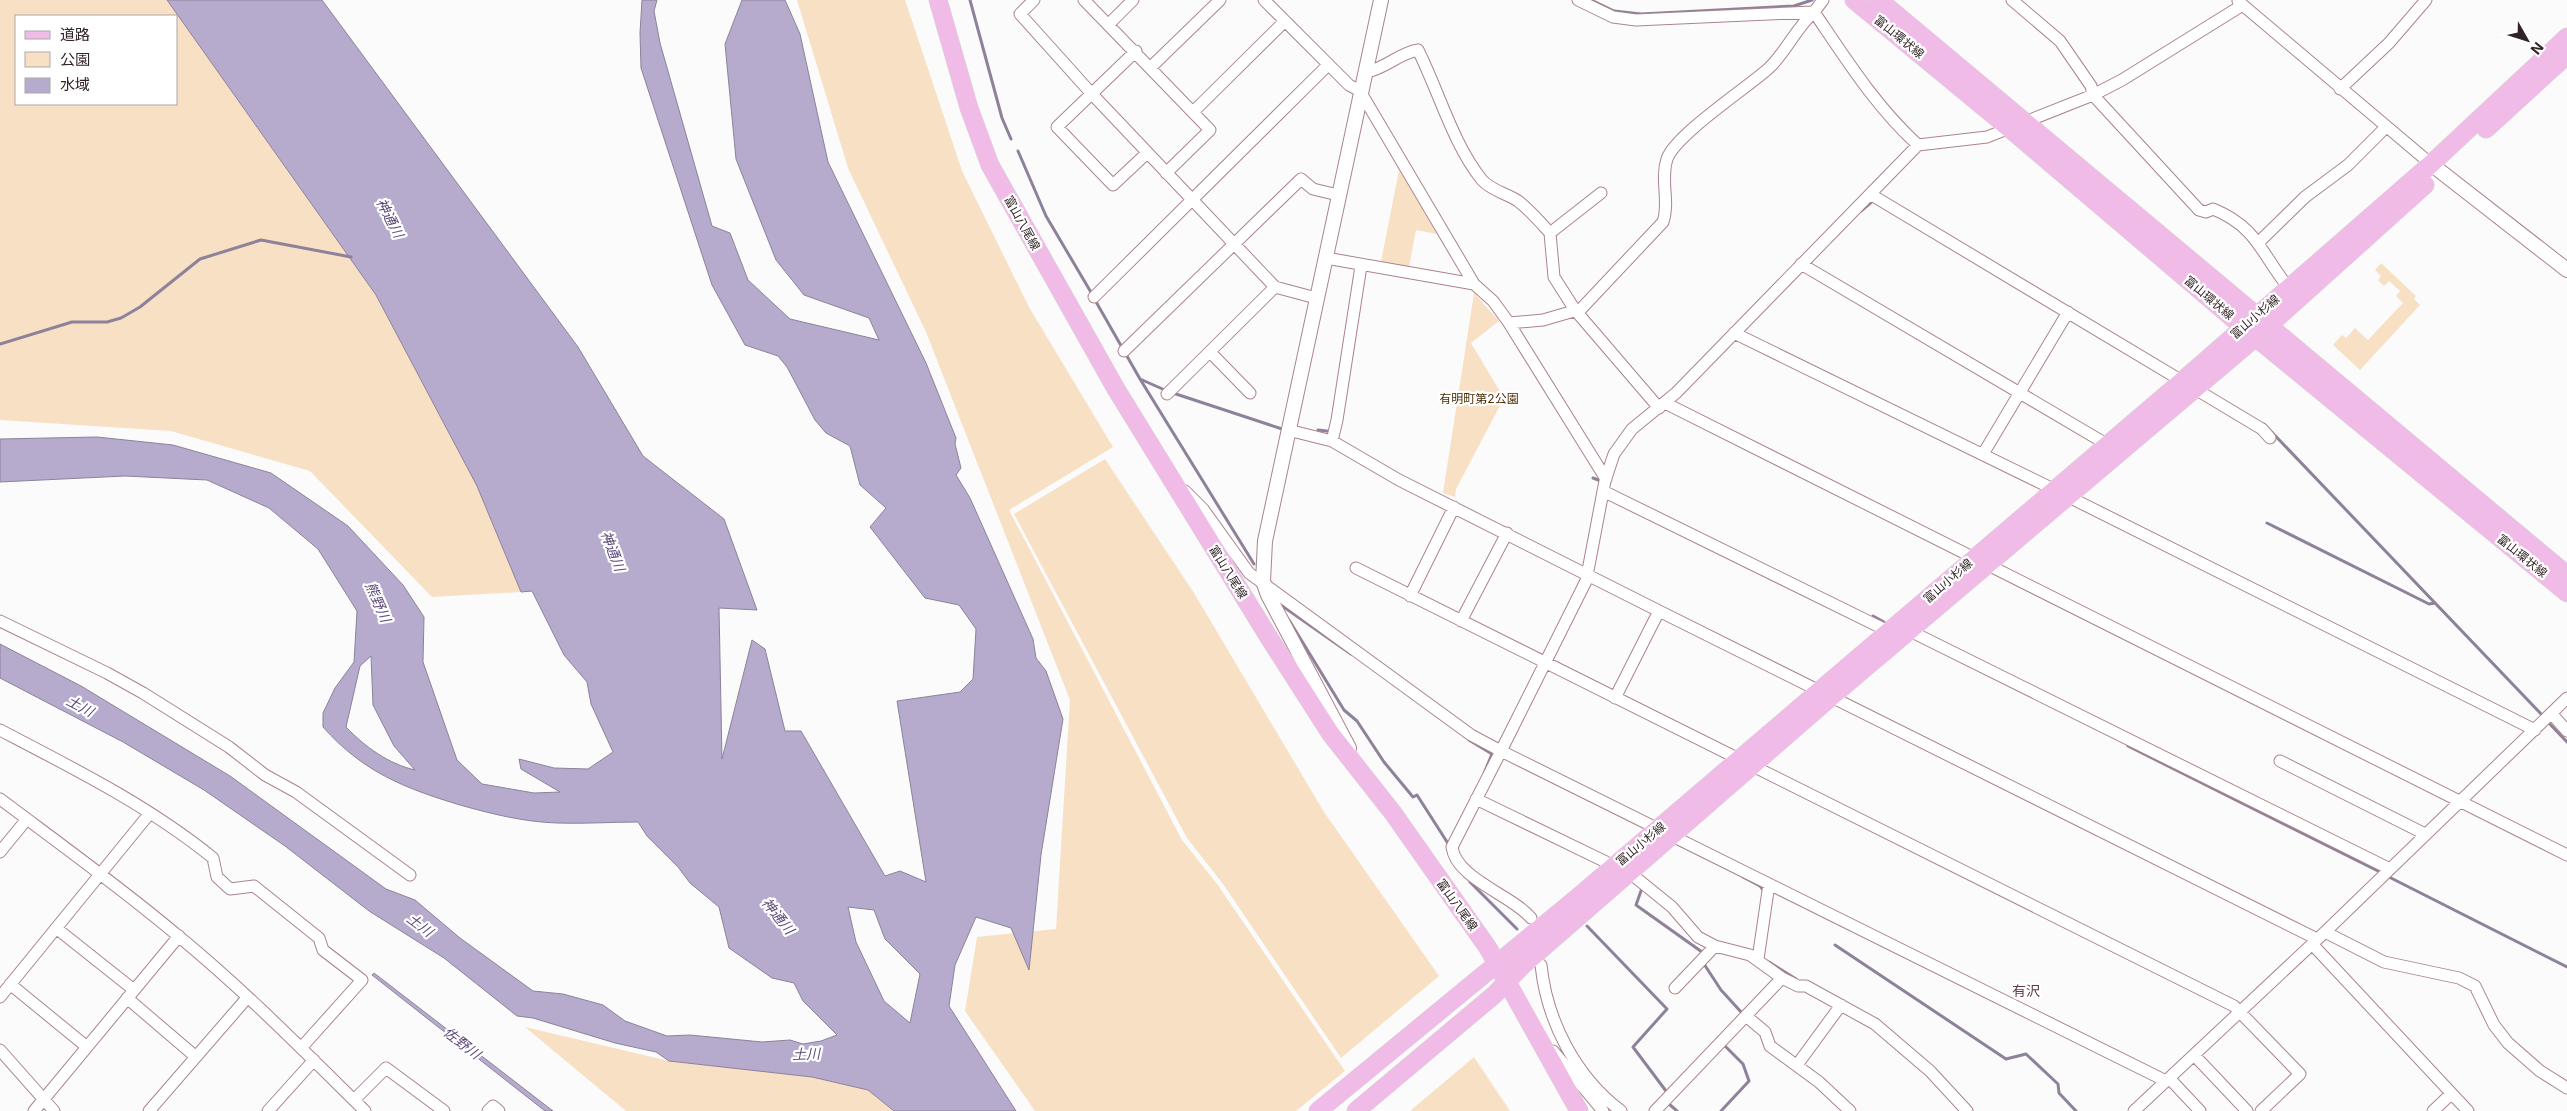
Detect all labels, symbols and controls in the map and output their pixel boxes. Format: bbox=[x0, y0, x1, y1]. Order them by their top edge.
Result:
street label: 富山環状線 bbox=[1871, 12, 1927, 61]
legend bbox=[15, 15, 178, 105]
north arrow bbox=[2502, 15, 2552, 65]
text: 道路 bbox=[60, 25, 90, 44]
text: N bbox=[2528, 39, 2547, 58]
text: 公園 bbox=[60, 50, 90, 69]
text: 水域 bbox=[60, 75, 90, 94]
street label: 富山八尾線 bbox=[1001, 193, 1044, 253]
water label: 神通川 bbox=[373, 195, 408, 242]
street label: 富山環状線 bbox=[2182, 273, 2237, 323]
street label: 富山小杉線 bbox=[2227, 291, 2282, 342]
park label: 有明町第2公園 bbox=[1439, 391, 1519, 406]
water label: 神通川 bbox=[598, 528, 630, 575]
street label: 富山環状線 bbox=[2494, 531, 2550, 580]
street label: 富山八尾線 bbox=[1206, 542, 1251, 601]
street label: 富山小杉線 bbox=[1920, 555, 1975, 606]
water label: 熊野川 bbox=[362, 579, 396, 626]
water label: 土川 bbox=[64, 691, 98, 721]
street label: 富山小杉線 bbox=[1613, 819, 1668, 869]
street label: 富山八尾線 bbox=[1434, 876, 1481, 933]
water label: 神通川 bbox=[759, 894, 799, 939]
water label: 土川 bbox=[404, 909, 438, 941]
district label: 有沢 bbox=[2012, 982, 2040, 999]
water label: 佐野川 bbox=[441, 1023, 486, 1063]
water label: 土川 bbox=[792, 1044, 822, 1062]

